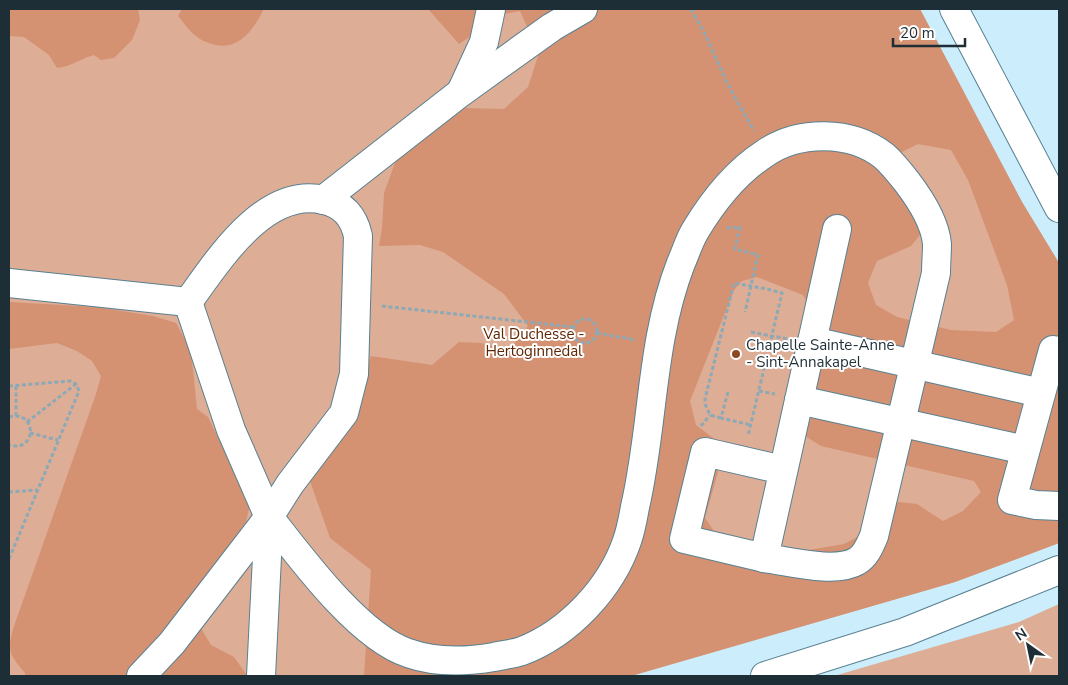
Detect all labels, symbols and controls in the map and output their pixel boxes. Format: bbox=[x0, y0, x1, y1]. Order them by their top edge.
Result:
scale bar bbox=[893, 15, 966, 47]
text: 20 m bbox=[900, 23, 935, 43]
park label: Val Duchesse - Hertoginnedal bbox=[482, 324, 585, 361]
place label: Chapelle Sainte-Anne - Sint-Annakapel bbox=[746, 335, 894, 372]
marker: Chapelle Sainte-Anne - Sint-Annakapel bbox=[730, 348, 742, 360]
north arrow bbox=[1003, 620, 1053, 670]
text: N bbox=[1012, 624, 1031, 645]

